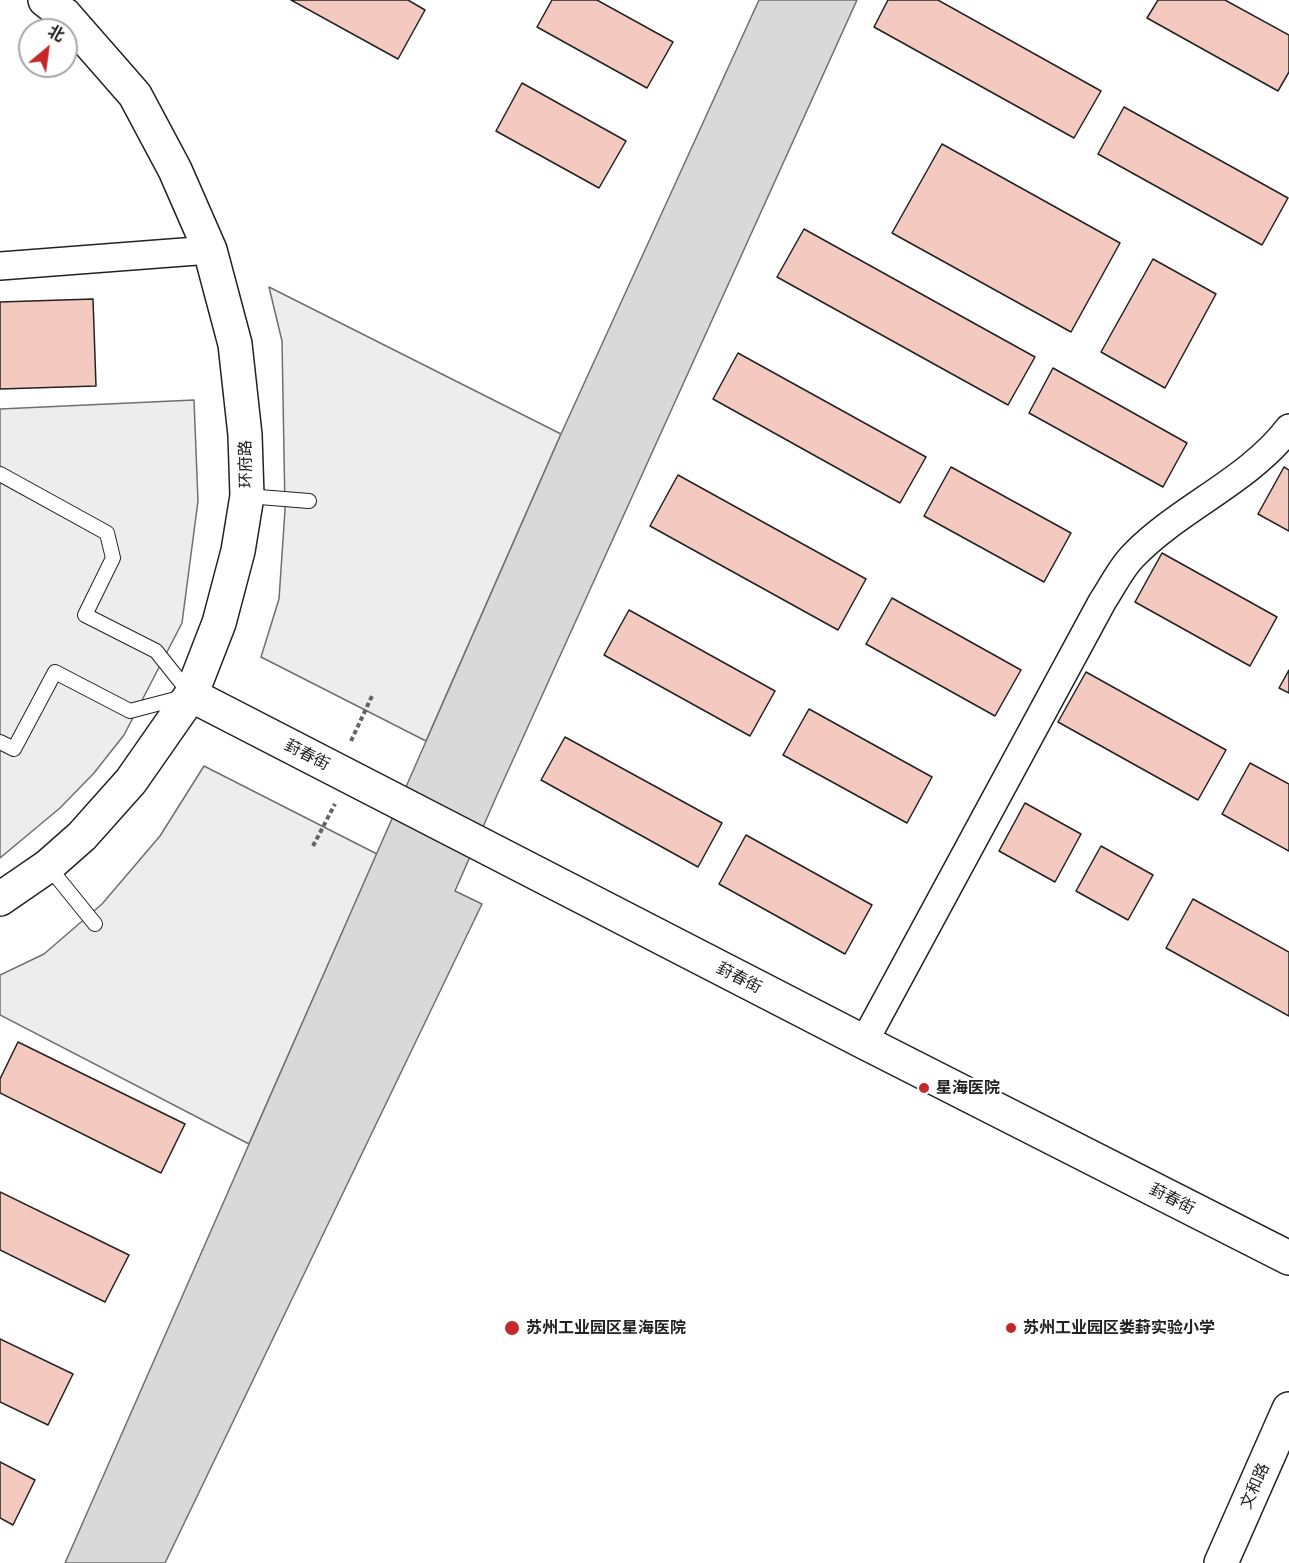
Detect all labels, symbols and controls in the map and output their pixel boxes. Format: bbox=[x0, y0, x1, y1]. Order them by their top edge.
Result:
north arrow bbox=[18, 18, 78, 78]
text: 北 bbox=[45, 22, 67, 45]
street label: 环府路 bbox=[236, 440, 256, 488]
street label: 葑春街 bbox=[281, 736, 333, 774]
street label: 葑春街 bbox=[713, 959, 765, 997]
place label: 星海医院 bbox=[936, 1078, 1000, 1098]
marker: 星海医院 bbox=[917, 1081, 931, 1095]
street label: 葑春街 bbox=[1146, 1180, 1198, 1218]
place label: 苏州工业园区星海医院 bbox=[526, 1318, 686, 1338]
place label: 苏州工业园区娄葑实验小学 bbox=[1023, 1318, 1215, 1338]
marker: 苏州工业园区星海医院 bbox=[503, 1319, 521, 1337]
marker: 苏州工业园区娄葑实验小学 bbox=[1004, 1321, 1018, 1335]
street label: 文和路 bbox=[1236, 1460, 1274, 1512]

